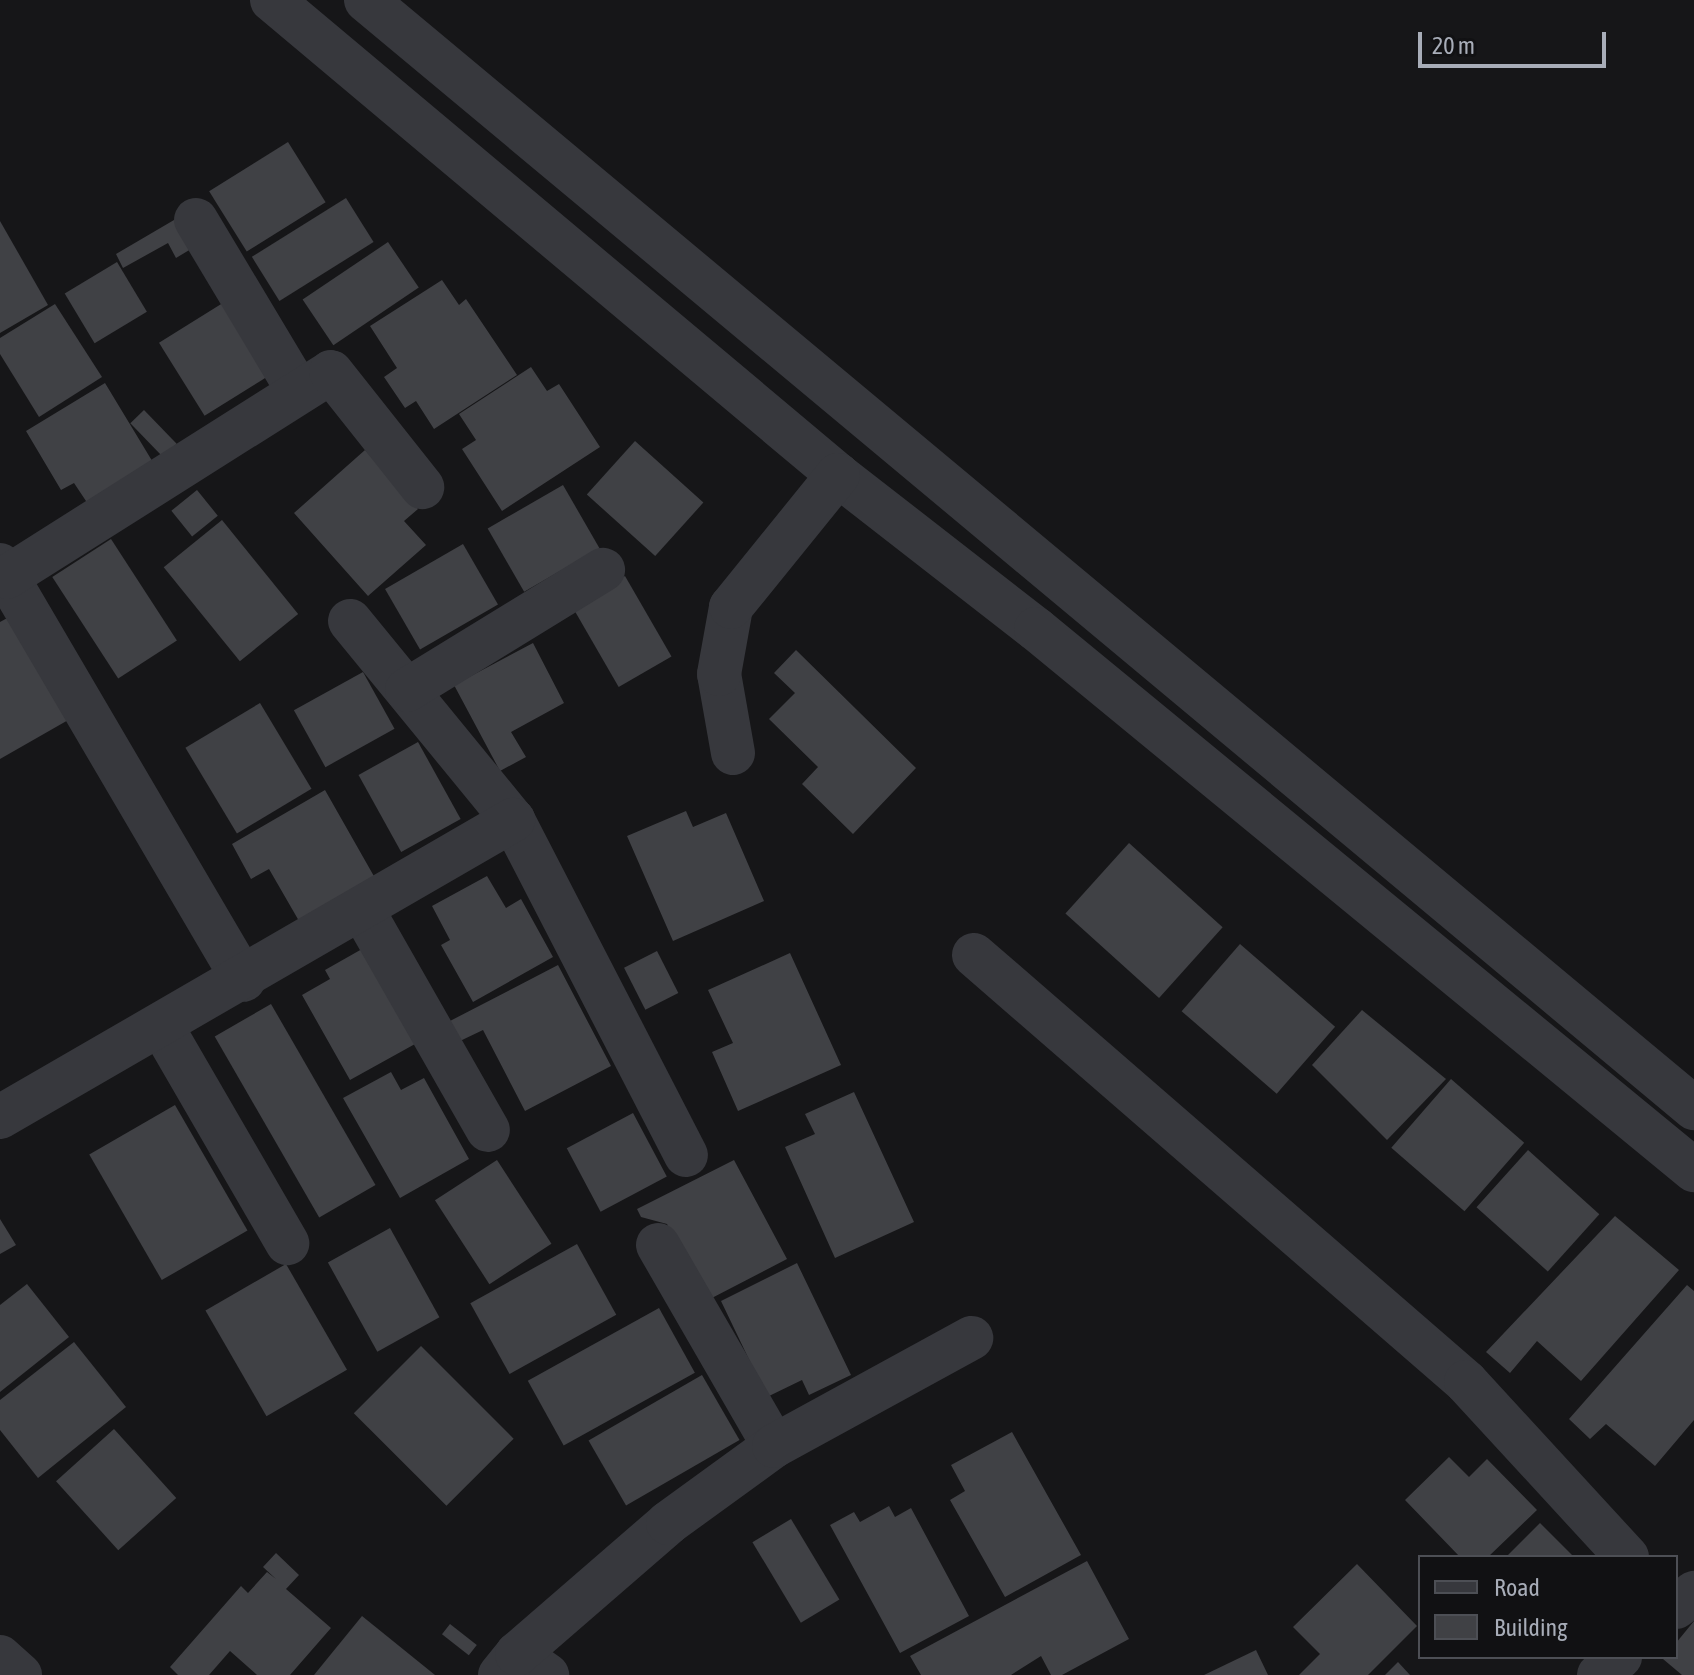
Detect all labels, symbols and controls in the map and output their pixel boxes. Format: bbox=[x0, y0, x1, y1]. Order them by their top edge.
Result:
scale bar bbox=[1422, 16, 1610, 66]
text: 20 m bbox=[1432, 32, 1475, 59]
legend bbox=[1418, 1555, 1678, 1659]
text: Road bbox=[1494, 1574, 1540, 1601]
text: Building bbox=[1494, 1614, 1567, 1641]

